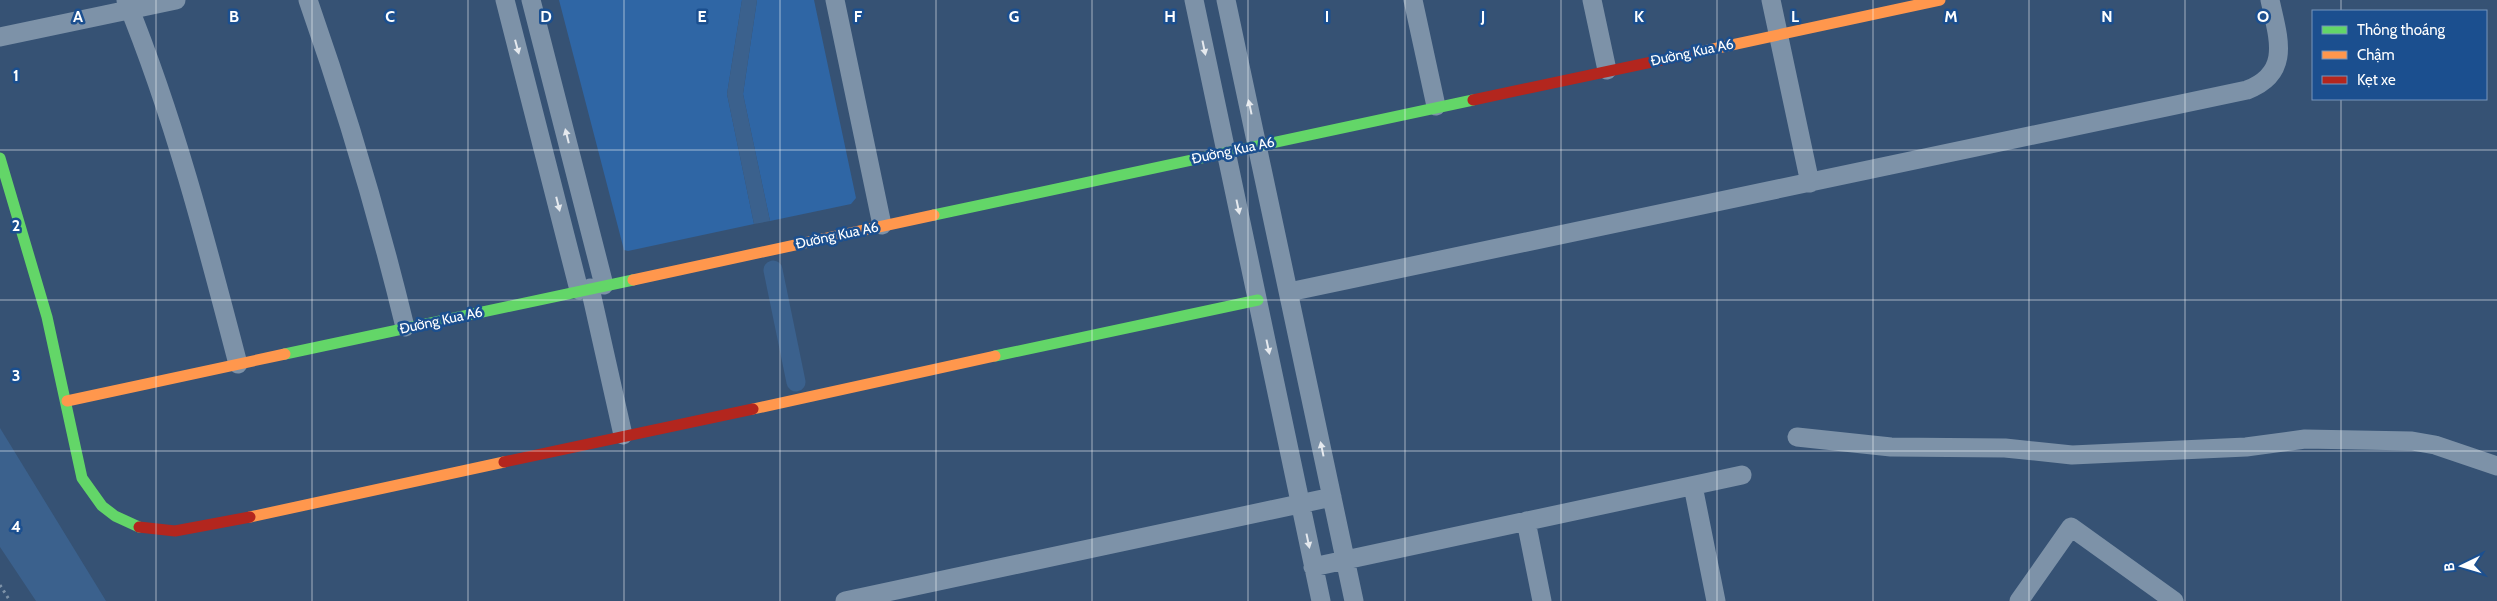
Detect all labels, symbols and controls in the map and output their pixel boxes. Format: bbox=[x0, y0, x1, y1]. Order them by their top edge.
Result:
text: A bbox=[73, 7, 83, 26]
text: B bbox=[229, 7, 239, 26]
text: C bbox=[385, 7, 395, 26]
text: D bbox=[540, 7, 552, 26]
text: E bbox=[697, 7, 707, 26]
text: F bbox=[854, 7, 863, 26]
text: G bbox=[1009, 7, 1019, 26]
text: H bbox=[1164, 7, 1176, 26]
text: I bbox=[1325, 7, 1329, 26]
text: J bbox=[1480, 7, 1485, 26]
text: K bbox=[1634, 7, 1644, 26]
text: L bbox=[1791, 7, 1799, 26]
text: M bbox=[1944, 7, 1958, 26]
text: N bbox=[2101, 7, 2113, 26]
text: O bbox=[2257, 7, 2269, 26]
legend bbox=[2312, 10, 2487, 100]
text: Thông thoáng bbox=[2357, 21, 2446, 39]
street label: Đường Kua A6 bbox=[1649, 34, 1735, 70]
one-way arrow bbox=[514, 40, 522, 55]
one-way arrow bbox=[1201, 40, 1209, 56]
text: Chậm bbox=[2357, 46, 2395, 64]
text: 1 bbox=[13, 66, 19, 85]
text: Kẹt xe bbox=[2357, 71, 2396, 89]
one-way arrow bbox=[1246, 99, 1254, 115]
one-way arrow bbox=[563, 128, 571, 143]
street label: Đường Kua A6 bbox=[1190, 132, 1276, 168]
one-way arrow bbox=[554, 197, 562, 212]
one-way arrow bbox=[1235, 199, 1243, 215]
text: 2 bbox=[12, 216, 20, 235]
street label: Đường Kua A6 bbox=[794, 217, 880, 253]
street label: Đường Kua A6 bbox=[398, 302, 484, 338]
one-way arrow bbox=[1264, 340, 1272, 356]
text: 3 bbox=[12, 366, 20, 385]
one-way arrow bbox=[1318, 441, 1326, 456]
text: 4 bbox=[11, 517, 21, 536]
one-way arrow bbox=[1304, 533, 1312, 548]
north arrow bbox=[2437, 541, 2487, 591]
text: B bbox=[2440, 562, 2458, 572]

